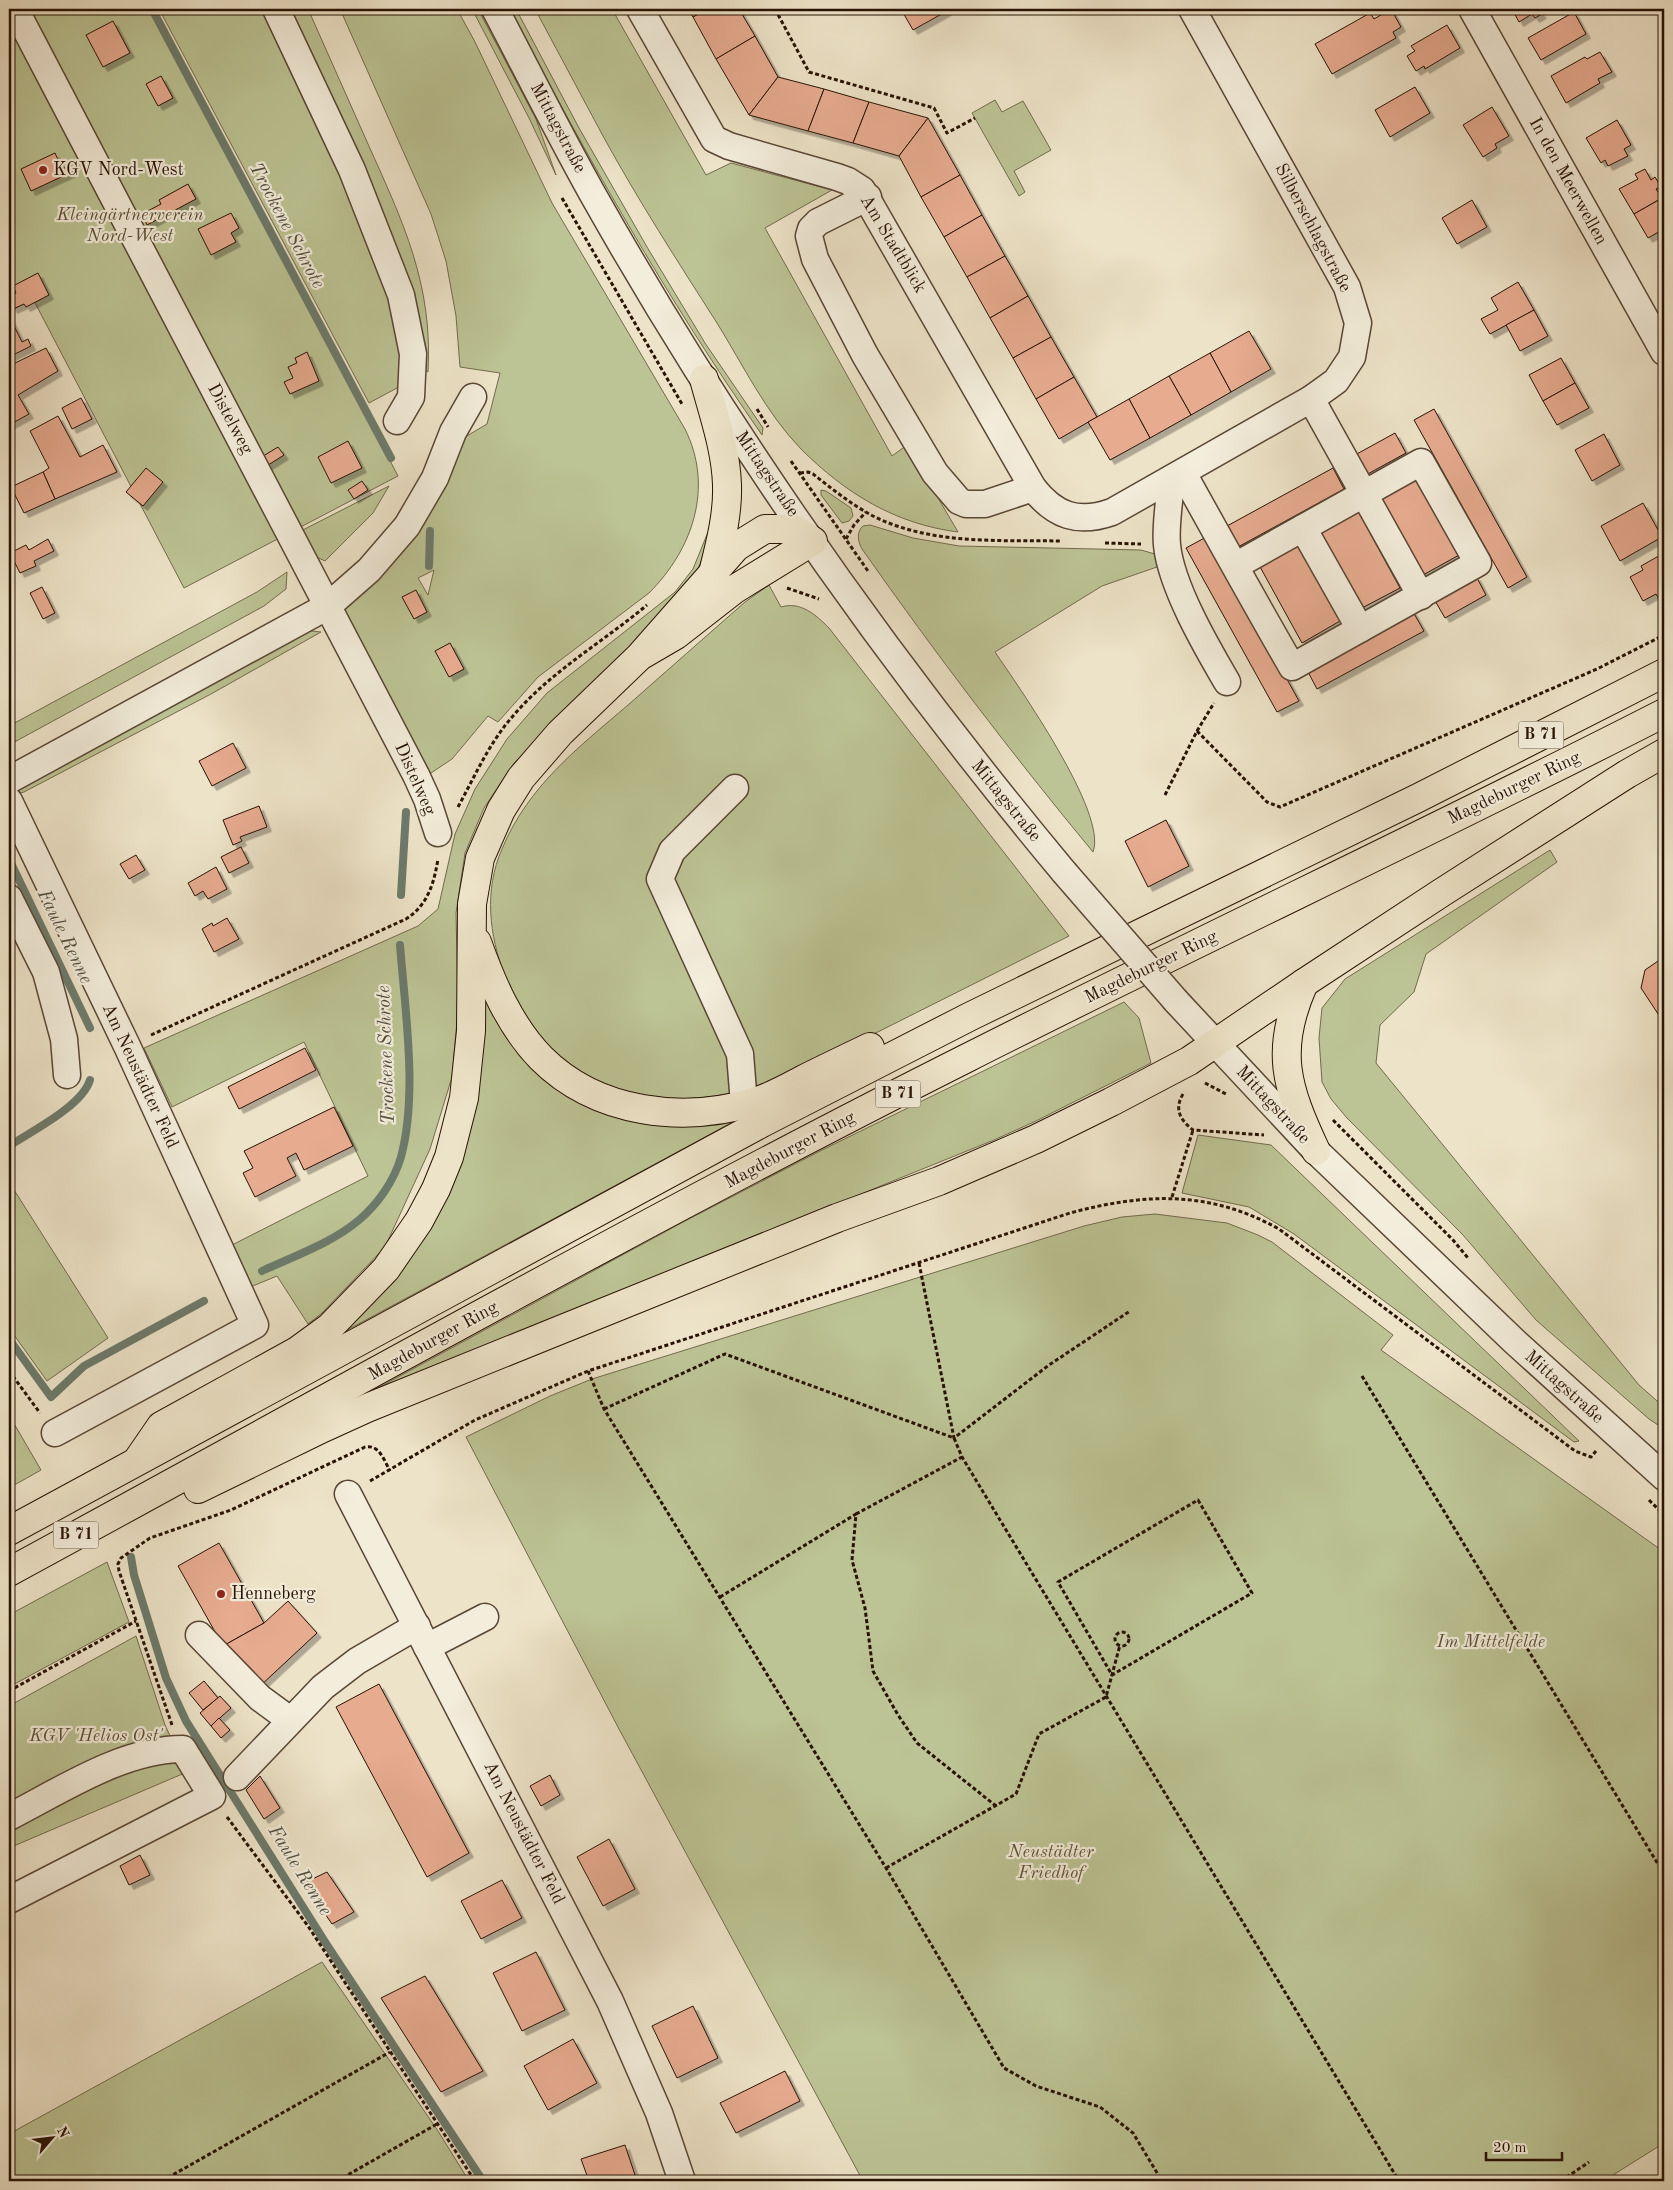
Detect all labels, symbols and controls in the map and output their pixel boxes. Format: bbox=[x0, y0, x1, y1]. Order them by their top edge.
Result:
street label: Mittagstraße bbox=[527, 80, 589, 176]
street label: In den Meerwellen bbox=[1526, 114, 1611, 248]
water label: Trockene Schrote bbox=[245, 160, 327, 292]
place label: KGV Nord-West bbox=[53, 161, 184, 179]
street label: Silberschlagstraße bbox=[1272, 161, 1354, 295]
marker: KGV Nord-West bbox=[37, 164, 49, 176]
street label: Am Stadtblick bbox=[857, 192, 929, 296]
park label: Kleingärtnerverein Nord-West bbox=[55, 206, 204, 245]
street label: Distelweg bbox=[204, 381, 256, 458]
street label: Mittagstraße bbox=[732, 428, 802, 520]
road number: B 71 bbox=[1518, 722, 1564, 748]
street label: Distelweg bbox=[391, 740, 439, 818]
street label: Magdeburger Ring bbox=[1445, 748, 1583, 828]
street label: Mittagstraße bbox=[968, 757, 1044, 845]
water label: Faule Renne bbox=[33, 886, 95, 987]
street label: Magdeburger Ring bbox=[1082, 927, 1220, 1007]
water label: Trockene Schrote bbox=[375, 985, 399, 1125]
street label: Am Neustädter Feld bbox=[99, 1001, 181, 1151]
street label: Mittagstraße bbox=[1233, 1063, 1313, 1147]
road number: B 71 bbox=[876, 1080, 920, 1108]
street label: Magdeburger Ring bbox=[722, 1108, 859, 1192]
street label: Magdeburger Ring bbox=[365, 1298, 501, 1384]
street label: Mittagstraße bbox=[1521, 1347, 1607, 1427]
road number: B 71 bbox=[54, 1522, 98, 1548]
place label: Henneberg bbox=[231, 1585, 316, 1603]
marker: Henneberg bbox=[215, 1588, 227, 1600]
park label: Im Mittelfelde bbox=[1436, 1633, 1545, 1651]
park label: KGV 'Helios Ost' bbox=[28, 1727, 163, 1745]
street label: Am Neustädter Feld bbox=[480, 1759, 568, 1907]
water label: Faule Renne bbox=[263, 1822, 334, 1920]
park label: Neustädter Friedhof bbox=[1007, 1843, 1095, 1882]
north arrow bbox=[28, 2112, 78, 2162]
text: N bbox=[54, 2124, 71, 2141]
scale bar bbox=[1486, 2130, 1562, 2162]
text: 20 m bbox=[1493, 2141, 1527, 2156]

